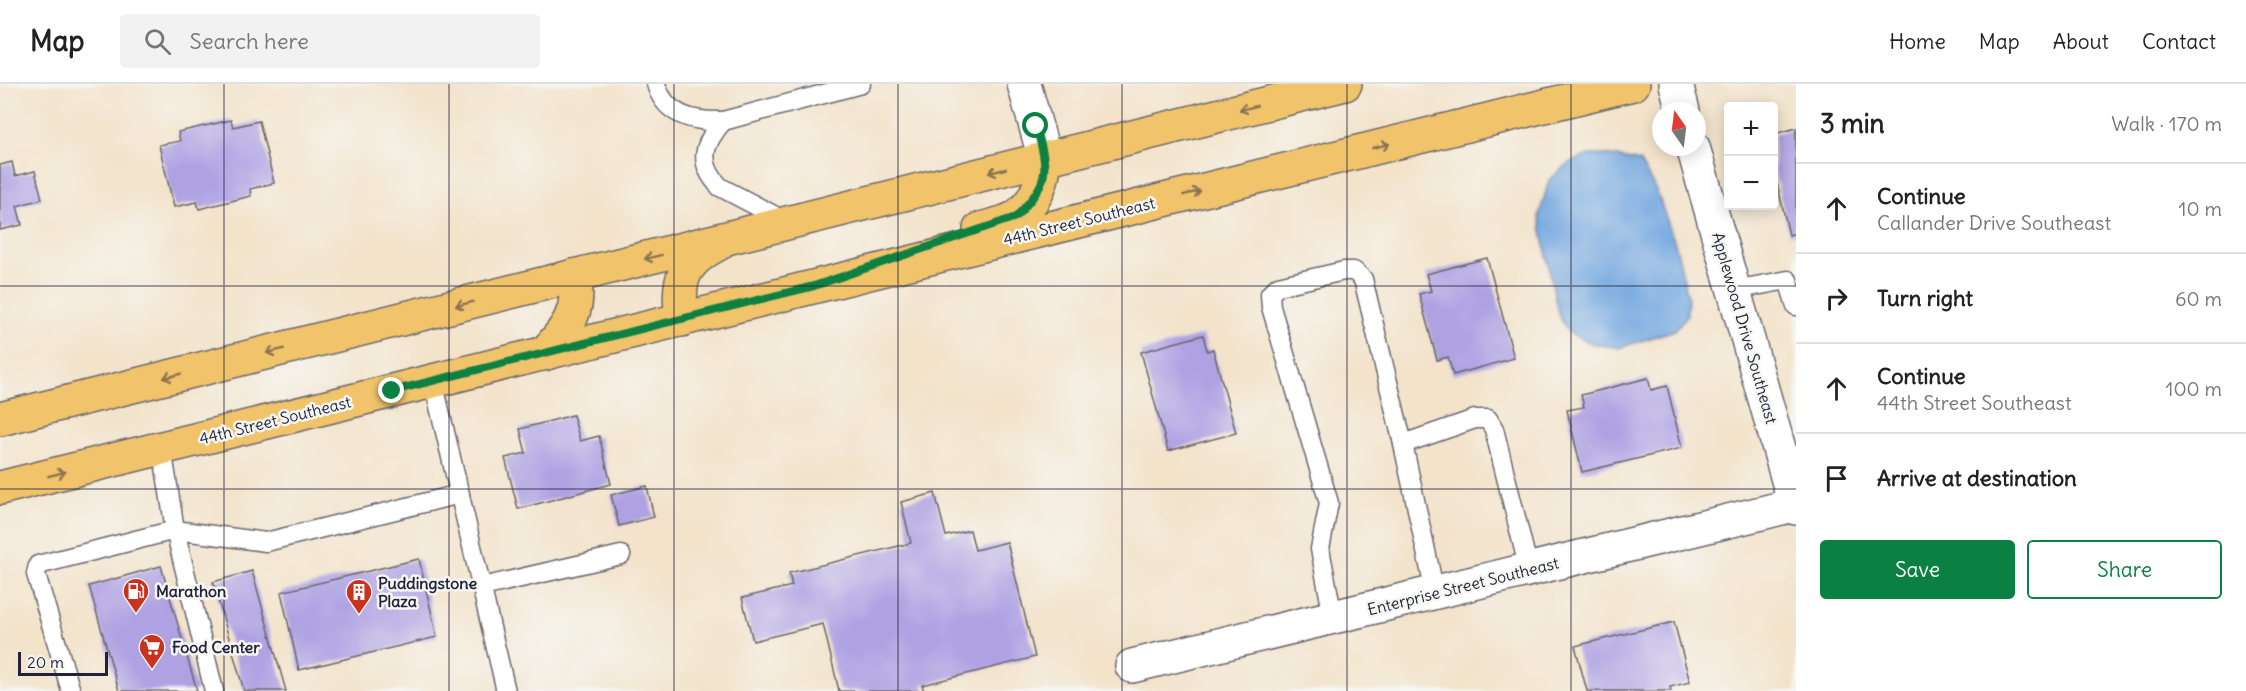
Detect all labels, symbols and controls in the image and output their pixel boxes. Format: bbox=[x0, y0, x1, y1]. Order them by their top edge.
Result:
search box bbox=[120, 14, 540, 68]
text: Map bbox=[30, 23, 84, 59]
icon: search bbox=[141, 25, 174, 58]
text: Search here bbox=[189, 27, 309, 55]
text: Home bbox=[1889, 28, 1946, 55]
text: Map bbox=[1979, 28, 2020, 55]
text: About bbox=[2053, 28, 2109, 55]
text: Contact bbox=[2142, 28, 2216, 55]
north arrow bbox=[1652, 102, 1706, 156]
map controls bbox=[1724, 102, 1778, 210]
button: + bbox=[1724, 102, 1778, 156]
one-way arrow bbox=[1239, 103, 1258, 115]
text: 3 min bbox=[1820, 107, 1885, 140]
text: Walk · 170 m bbox=[2111, 111, 2222, 136]
route start bbox=[1022, 112, 1048, 138]
one-way arrow bbox=[1371, 140, 1390, 152]
button: − bbox=[1724, 156, 1778, 210]
one-way arrow bbox=[988, 165, 1007, 177]
text: Continue bbox=[1877, 182, 1966, 210]
one-way arrow bbox=[1182, 187, 1201, 198]
street label: 44th Street Southeast bbox=[1001, 192, 1158, 250]
icon: ahead bbox=[1820, 192, 1853, 225]
text: 10 m bbox=[2179, 196, 2222, 221]
text: Callander Drive Southeast bbox=[1877, 210, 2111, 235]
street label: Applewood Drive Southeast bbox=[1708, 230, 1782, 427]
one-way arrow bbox=[644, 251, 663, 263]
icon: right bbox=[1820, 282, 1853, 315]
text: Turn right bbox=[1877, 284, 1973, 312]
text: 60 m bbox=[2175, 286, 2222, 311]
one-way arrow bbox=[455, 298, 474, 310]
one-way arrow bbox=[266, 345, 285, 357]
text: Continue bbox=[1877, 362, 1966, 390]
one-way arrow bbox=[163, 371, 182, 383]
icon: ahead bbox=[1820, 372, 1853, 405]
text: 100 m bbox=[2165, 376, 2222, 401]
route end bbox=[378, 377, 404, 403]
text: 44th Street Southeast bbox=[1877, 390, 2072, 415]
street label: 44th Street Southeast bbox=[197, 391, 354, 449]
icon: arrive bbox=[1820, 462, 1853, 495]
text: Arrive at destination bbox=[1877, 464, 2077, 492]
one-way arrow bbox=[47, 468, 66, 480]
button: Save bbox=[1820, 540, 2015, 599]
button: Share bbox=[2027, 540, 2222, 599]
street label: Enterprise Street Southeast bbox=[1365, 552, 1561, 619]
place label: Puddingstone Plaza bbox=[378, 573, 477, 611]
fuel station icon: Marathon bbox=[121, 576, 151, 614]
building icon: Puddingstone Plaza bbox=[344, 577, 374, 615]
place label: Marathon bbox=[156, 581, 226, 601]
supermarket icon: Food Center bbox=[137, 632, 167, 670]
place label: Food Center bbox=[172, 637, 260, 657]
scale bar bbox=[18, 649, 108, 676]
text: 20 m bbox=[27, 652, 64, 672]

